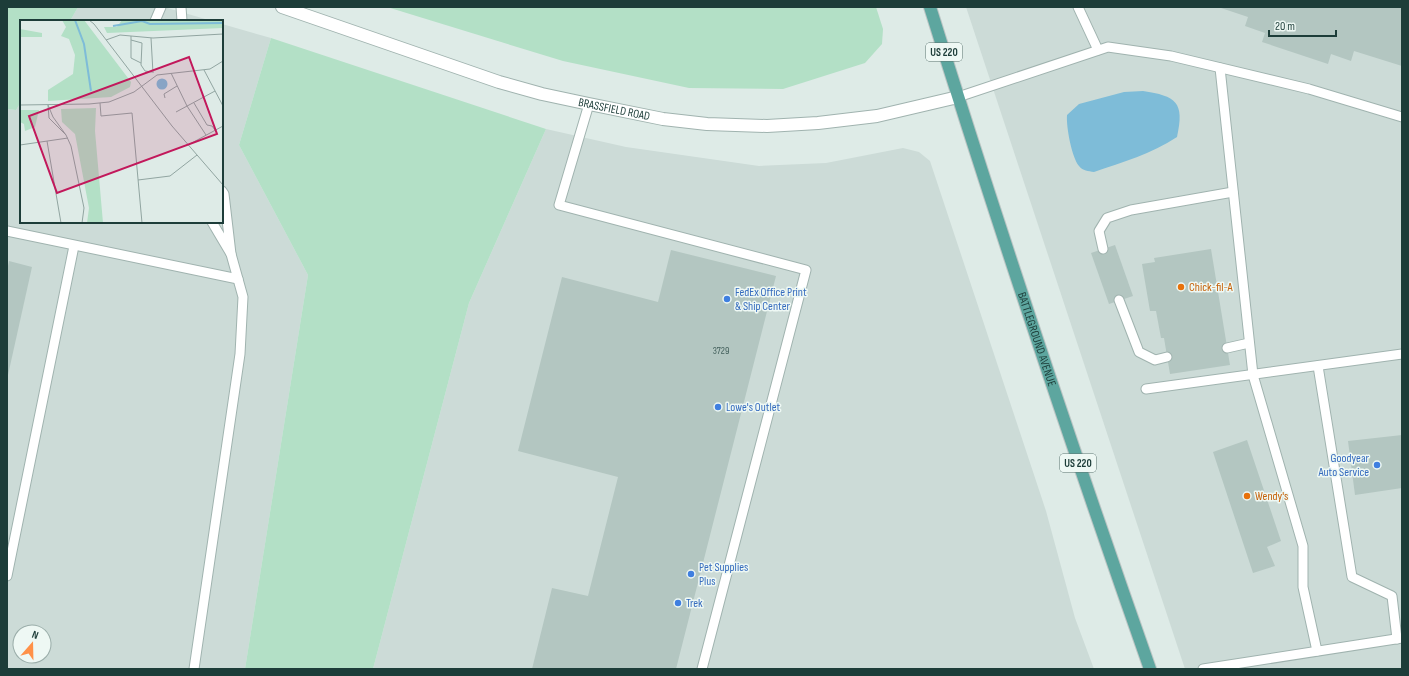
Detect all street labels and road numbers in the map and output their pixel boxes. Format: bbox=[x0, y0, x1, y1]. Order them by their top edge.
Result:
road number: US 220 bbox=[926, 43, 962, 61]
street label: BRASSFIELD ROAD bbox=[577, 95, 651, 124]
street label: BATTLEGROUND AVENUE bbox=[1014, 290, 1059, 389]
road number: US 220 bbox=[1060, 454, 1096, 472]

